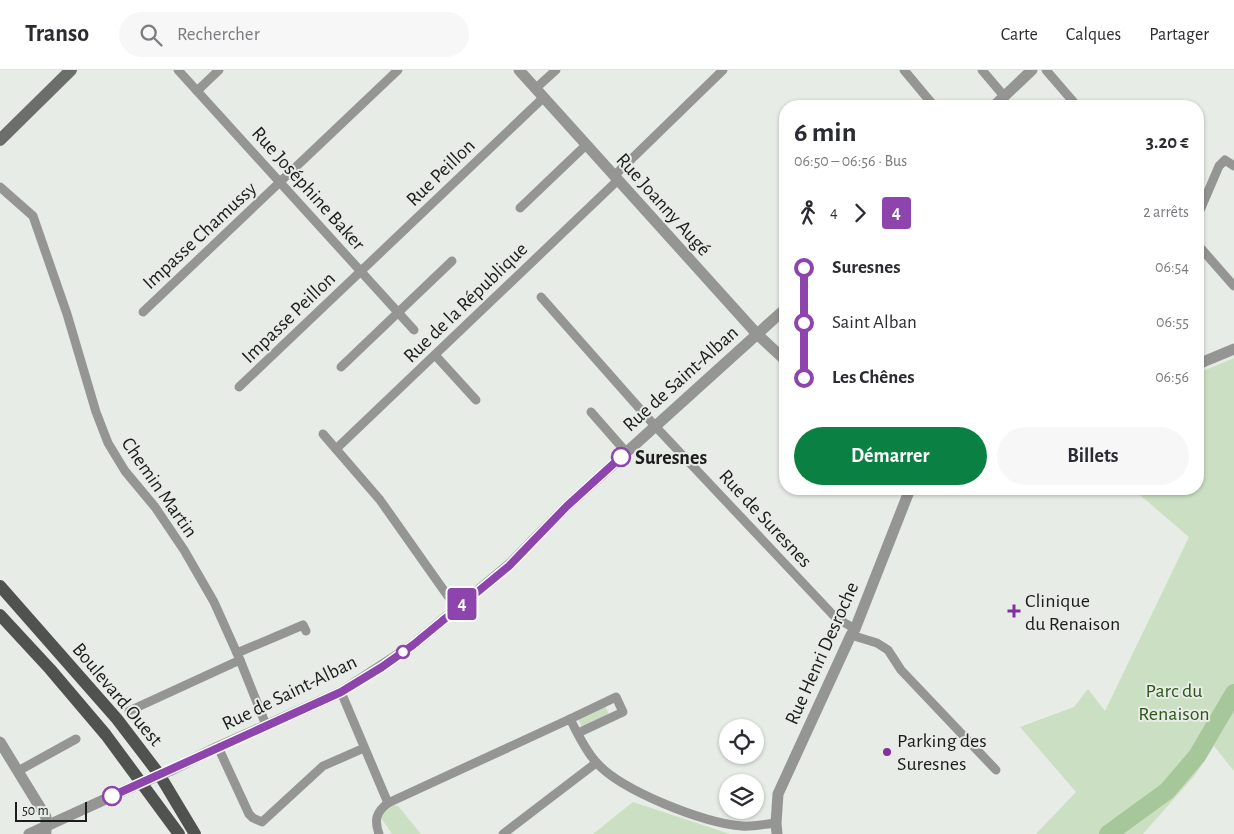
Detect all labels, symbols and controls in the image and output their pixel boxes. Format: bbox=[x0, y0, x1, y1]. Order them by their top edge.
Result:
search box bbox=[119, 12, 469, 57]
icon: search bbox=[137, 21, 165, 49]
text: Transo bbox=[25, 22, 89, 46]
text: Rechercher bbox=[177, 25, 260, 44]
text: Carte bbox=[1001, 26, 1038, 44]
text: Calques bbox=[1066, 26, 1121, 44]
text: Partager bbox=[1149, 26, 1209, 44]
text: 6 min bbox=[794, 119, 856, 147]
street label: Rue Joséphine Baker bbox=[248, 123, 369, 255]
text: 3.20 € bbox=[1146, 133, 1189, 152]
street label: Rue Peillon bbox=[403, 135, 479, 210]
street label: Rue Joanny Augé bbox=[612, 150, 714, 260]
text: 06:50 – 06:56 · Bus bbox=[794, 153, 907, 169]
street label: Impasse Chamussy bbox=[139, 178, 261, 293]
icon: walk bbox=[794, 199, 822, 227]
icon: forward bbox=[846, 199, 874, 227]
text: 4 bbox=[830, 204, 838, 220]
text: 4 bbox=[892, 204, 901, 222]
text: 2 arrêts bbox=[1143, 204, 1189, 220]
street label: Rue de la République bbox=[400, 239, 531, 367]
text: Suresnes bbox=[832, 258, 900, 277]
text: 06:54 bbox=[1155, 259, 1189, 275]
street label: Impasse Peillon bbox=[238, 268, 339, 367]
text: Saint Alban bbox=[832, 313, 917, 332]
text: 06:55 bbox=[1156, 314, 1189, 330]
street label: Rue de Saint-Alban bbox=[619, 322, 742, 435]
text: Les Chênes bbox=[832, 368, 915, 387]
text: 06:56 bbox=[1155, 369, 1189, 385]
button: Démarrer bbox=[794, 427, 987, 485]
button: Billets bbox=[997, 427, 1189, 485]
street label: Chemin Martin bbox=[117, 434, 201, 541]
marker: Suresnes bbox=[611, 447, 631, 467]
place label: Suresnes bbox=[635, 448, 707, 468]
street label: Rue de Suresnes bbox=[715, 466, 815, 571]
street label: Rue Henri Desroche bbox=[782, 579, 862, 728]
line badge: 4 bbox=[446, 588, 478, 620]
place label: Clinique du Renaison bbox=[1025, 591, 1120, 634]
text: 4 bbox=[457, 595, 467, 613]
marker: Clinique du Renaison bbox=[1007, 604, 1021, 618]
street label: Boulevard Ouest bbox=[68, 639, 166, 751]
unlabelled marker bbox=[396, 645, 410, 659]
street label: Rue de Saint-Alban bbox=[219, 652, 360, 734]
park label: Parc du Renaison bbox=[1138, 681, 1210, 724]
map controls bbox=[719, 719, 764, 819]
button: locate bbox=[719, 719, 764, 764]
place label: Parking des Suresnes bbox=[897, 731, 987, 774]
marker: Parking des Suresnes bbox=[881, 746, 893, 758]
button: layers bbox=[719, 774, 764, 819]
unlabelled marker bbox=[102, 786, 122, 806]
scale bar bbox=[15, 799, 88, 822]
text: 50 m bbox=[22, 804, 49, 818]

